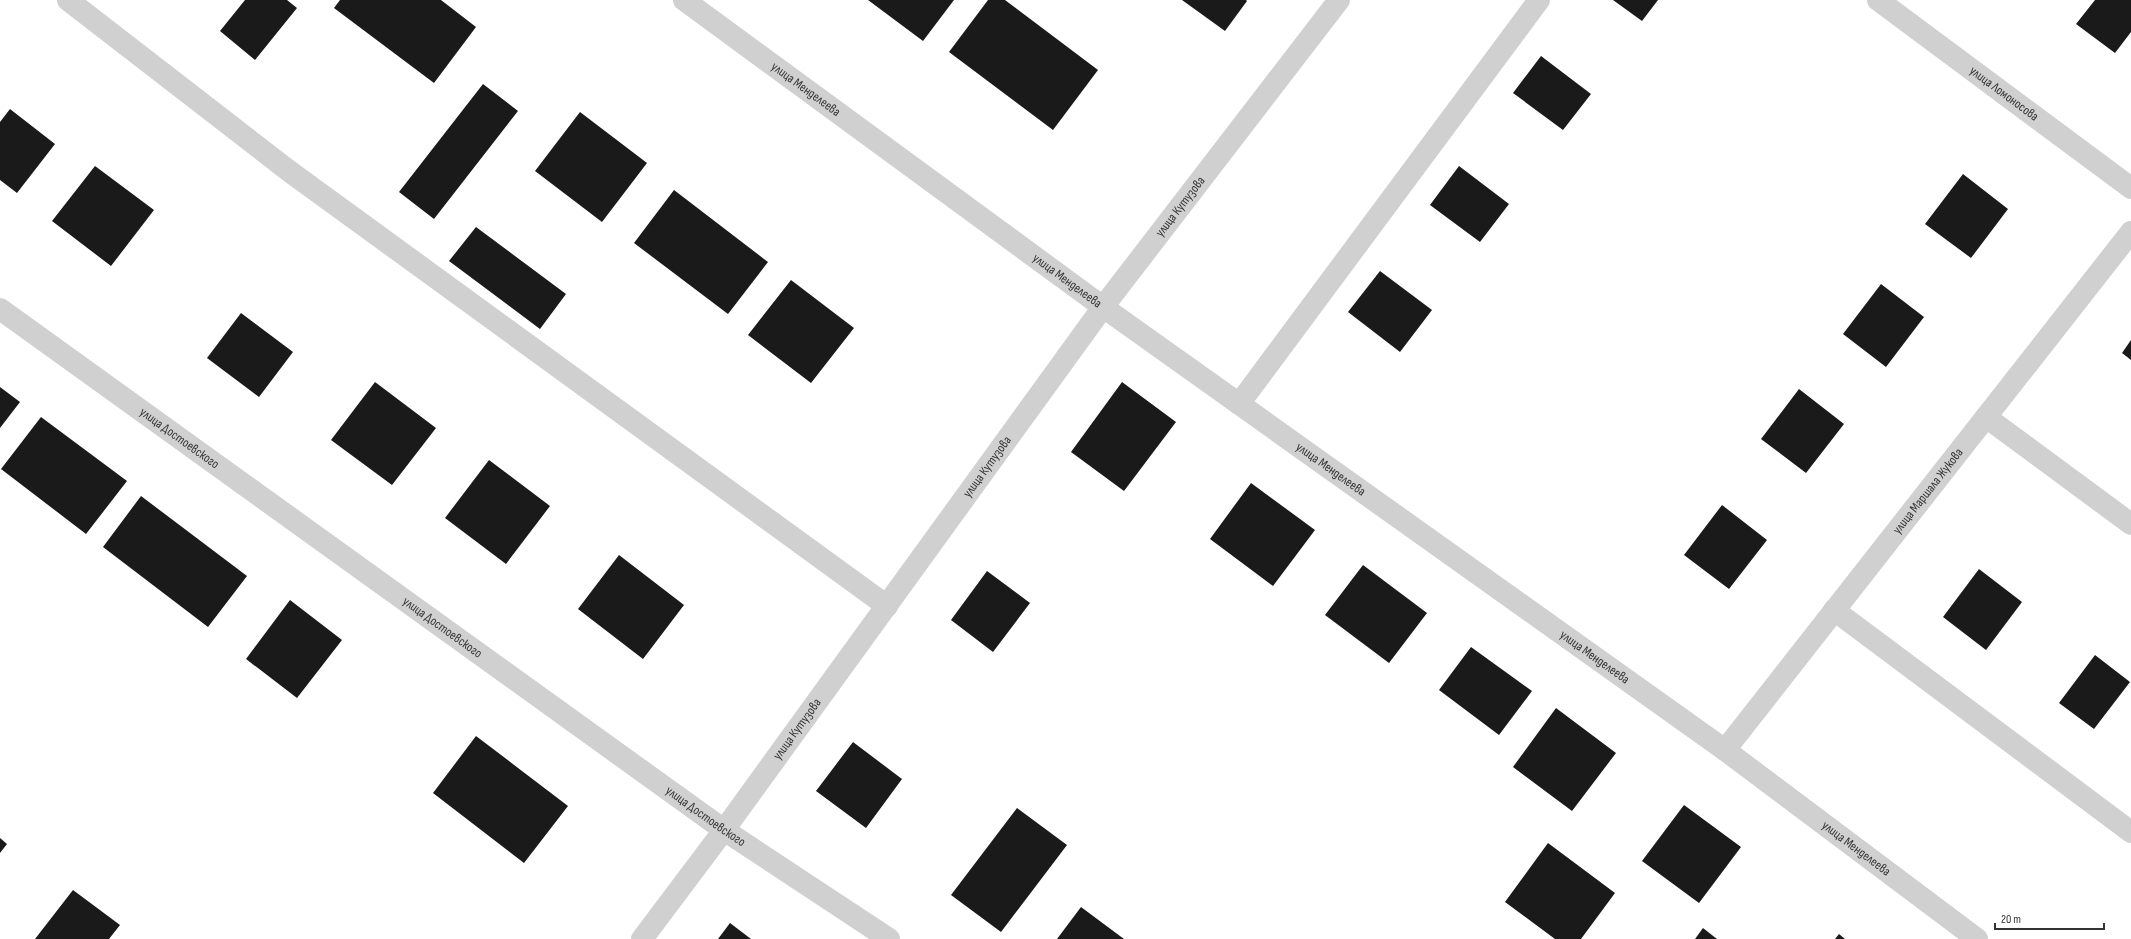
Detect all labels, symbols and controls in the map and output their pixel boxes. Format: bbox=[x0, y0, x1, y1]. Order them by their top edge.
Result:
street label: улица Менделеева bbox=[768, 59, 844, 120]
street label: улица Ломоносова bbox=[1966, 63, 2042, 125]
street label: улица Кутузова bbox=[1152, 173, 1209, 240]
street label: улица Менделеева bbox=[1029, 250, 1105, 311]
street label: улица Достоевского bbox=[136, 404, 222, 472]
street label: улица Кутузова bbox=[960, 433, 1015, 501]
street label: улица Менделеева bbox=[1293, 439, 1369, 499]
street label: улица Маршала Жукова bbox=[1889, 445, 1967, 537]
street label: улица Достоевского bbox=[399, 593, 485, 661]
street label: улица Менделеева bbox=[1557, 627, 1633, 687]
street label: улица Кутузова bbox=[770, 695, 825, 763]
street label: улица Достоевского bbox=[662, 783, 749, 850]
street label: улица Менделеева bbox=[1819, 817, 1894, 879]
scale bar bbox=[1995, 905, 2104, 931]
text: 20 m bbox=[2001, 912, 2021, 927]

